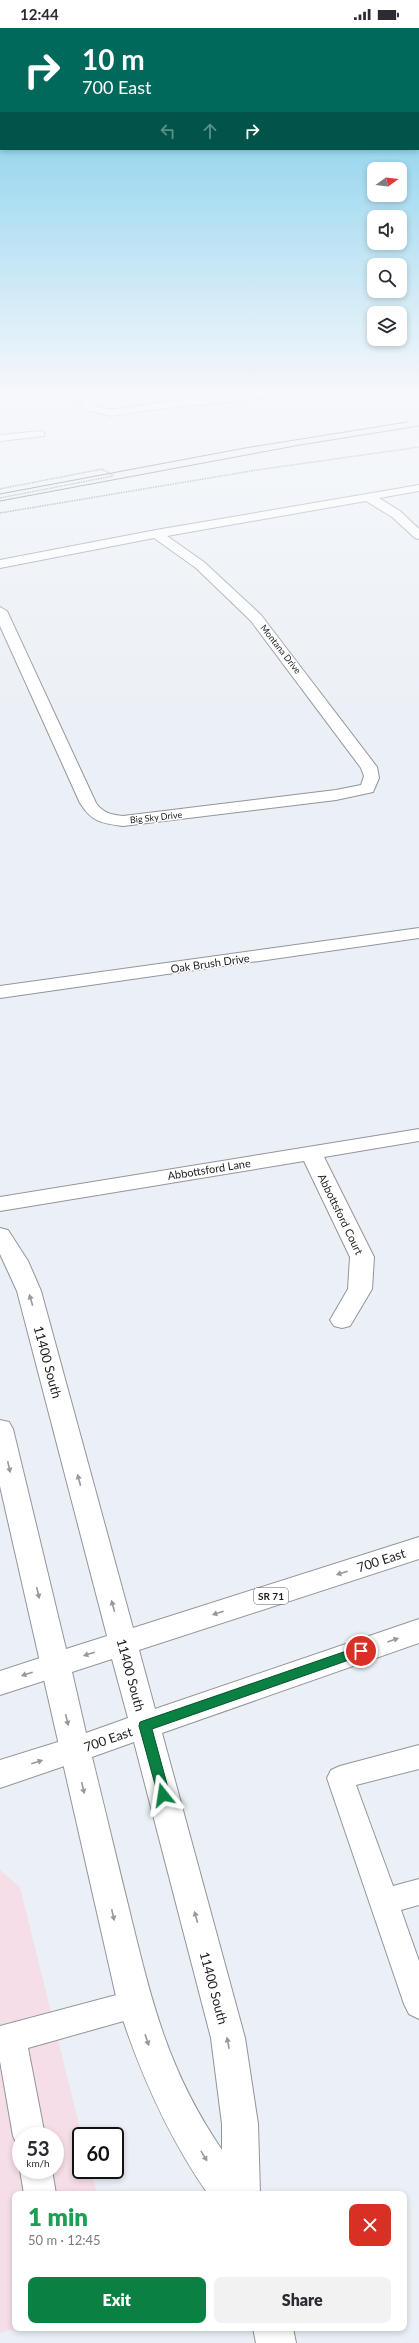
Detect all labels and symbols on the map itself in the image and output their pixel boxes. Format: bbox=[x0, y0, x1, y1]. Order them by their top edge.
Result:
north arrow bbox=[367, 162, 407, 202]
street label: Montana Drive bbox=[258, 622, 304, 676]
street label: Big Sky Drive bbox=[129, 809, 183, 825]
street label: Oak Brush Drive bbox=[170, 951, 251, 975]
street label: Abbottsford Lane bbox=[167, 1156, 252, 1182]
street label: Abbottsford Court bbox=[316, 1171, 366, 1257]
one-way arrow bbox=[28, 1294, 34, 1306]
street label: 11400 South bbox=[31, 1324, 65, 1400]
one-way arrow bbox=[6, 1461, 12, 1473]
one-way arrow bbox=[76, 1474, 82, 1486]
street label: 700 East bbox=[355, 1545, 408, 1575]
one-way arrow bbox=[336, 1570, 348, 1576]
one-way arrow bbox=[36, 1587, 42, 1600]
road number: SR 71 bbox=[254, 1588, 288, 1604]
one-way arrow bbox=[109, 1599, 115, 1612]
one-way arrow bbox=[212, 1610, 224, 1616]
pin bbox=[344, 1634, 378, 1668]
one-way arrow bbox=[388, 1636, 400, 1642]
street label: 11400 South bbox=[114, 1637, 148, 1713]
one-way arrow bbox=[82, 1652, 94, 1658]
one-way arrow bbox=[21, 1672, 33, 1678]
one-way arrow bbox=[65, 1714, 71, 1726]
street label: 700 East bbox=[82, 1723, 135, 1755]
one-way arrow bbox=[32, 1759, 44, 1765]
position arrow bbox=[142, 1774, 184, 1816]
one-way arrow bbox=[81, 1782, 87, 1795]
one-way arrow bbox=[110, 1909, 116, 1921]
one-way arrow bbox=[193, 1911, 199, 1923]
street label: 11400 South bbox=[197, 1950, 231, 2026]
one-way arrow bbox=[144, 2035, 150, 2047]
one-way arrow bbox=[225, 2037, 231, 2049]
speed limit sign: 60 bbox=[72, 2127, 124, 2179]
one-way arrow bbox=[201, 2151, 208, 2162]

